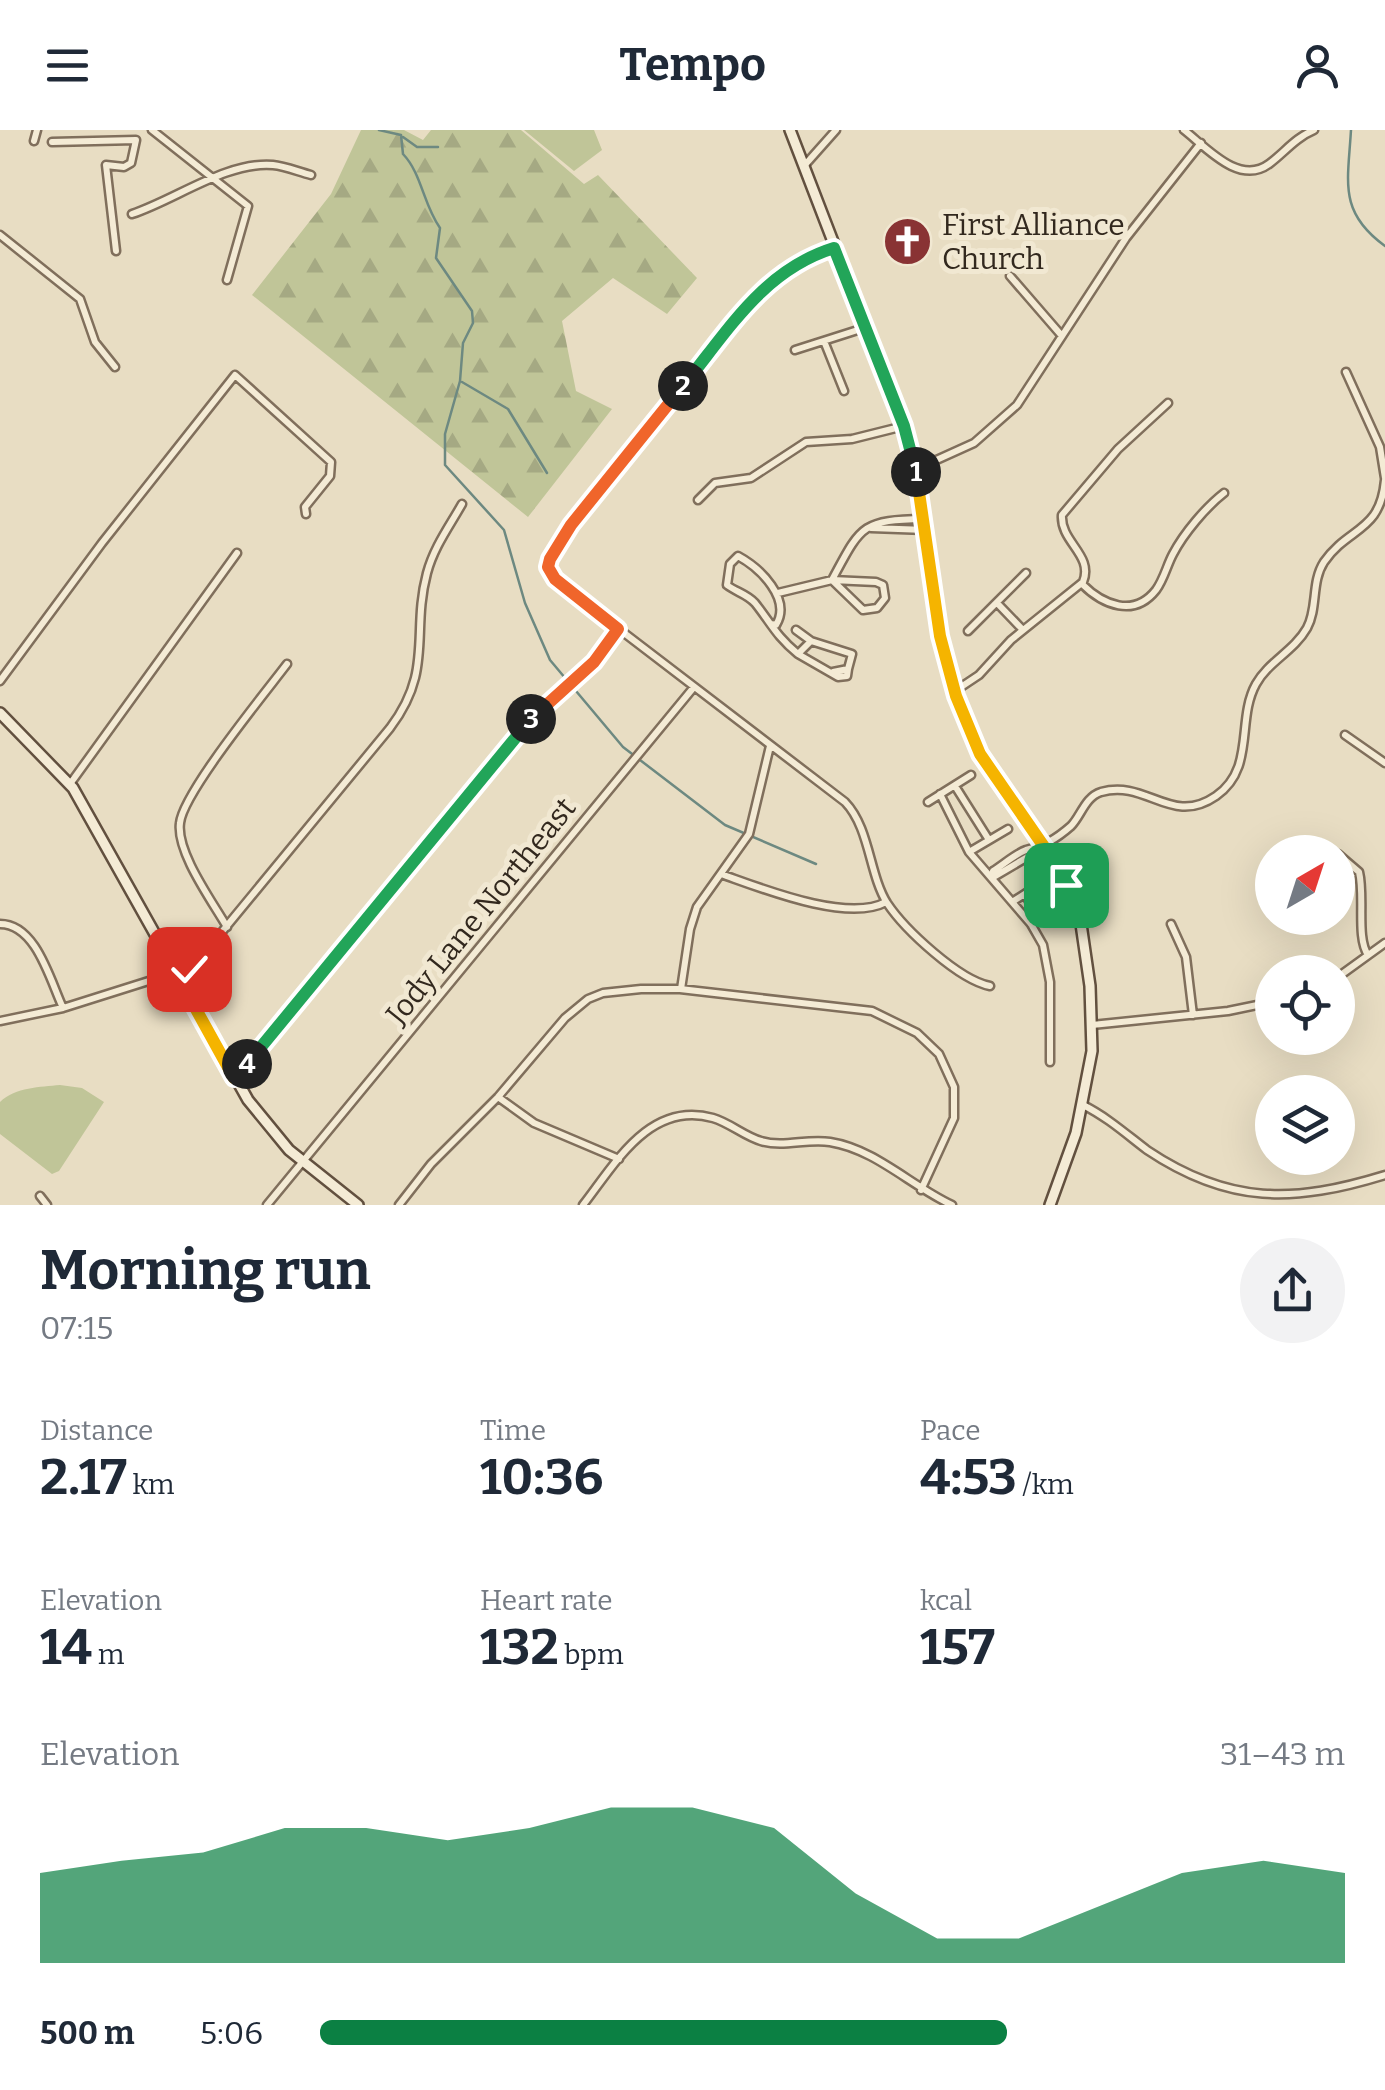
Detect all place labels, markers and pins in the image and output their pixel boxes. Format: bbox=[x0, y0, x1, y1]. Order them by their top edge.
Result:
place label: First Alliance Church bbox=[942, 207, 1125, 277]
church icon: First Alliance Church bbox=[881, 216, 933, 268]
pin: 2 bbox=[658, 361, 708, 411]
pin: 1 bbox=[891, 447, 941, 497]
pin: 3 bbox=[506, 694, 556, 744]
pin bbox=[1024, 843, 1109, 928]
pin bbox=[147, 927, 232, 1012]
pin: 4 bbox=[222, 1039, 272, 1089]

